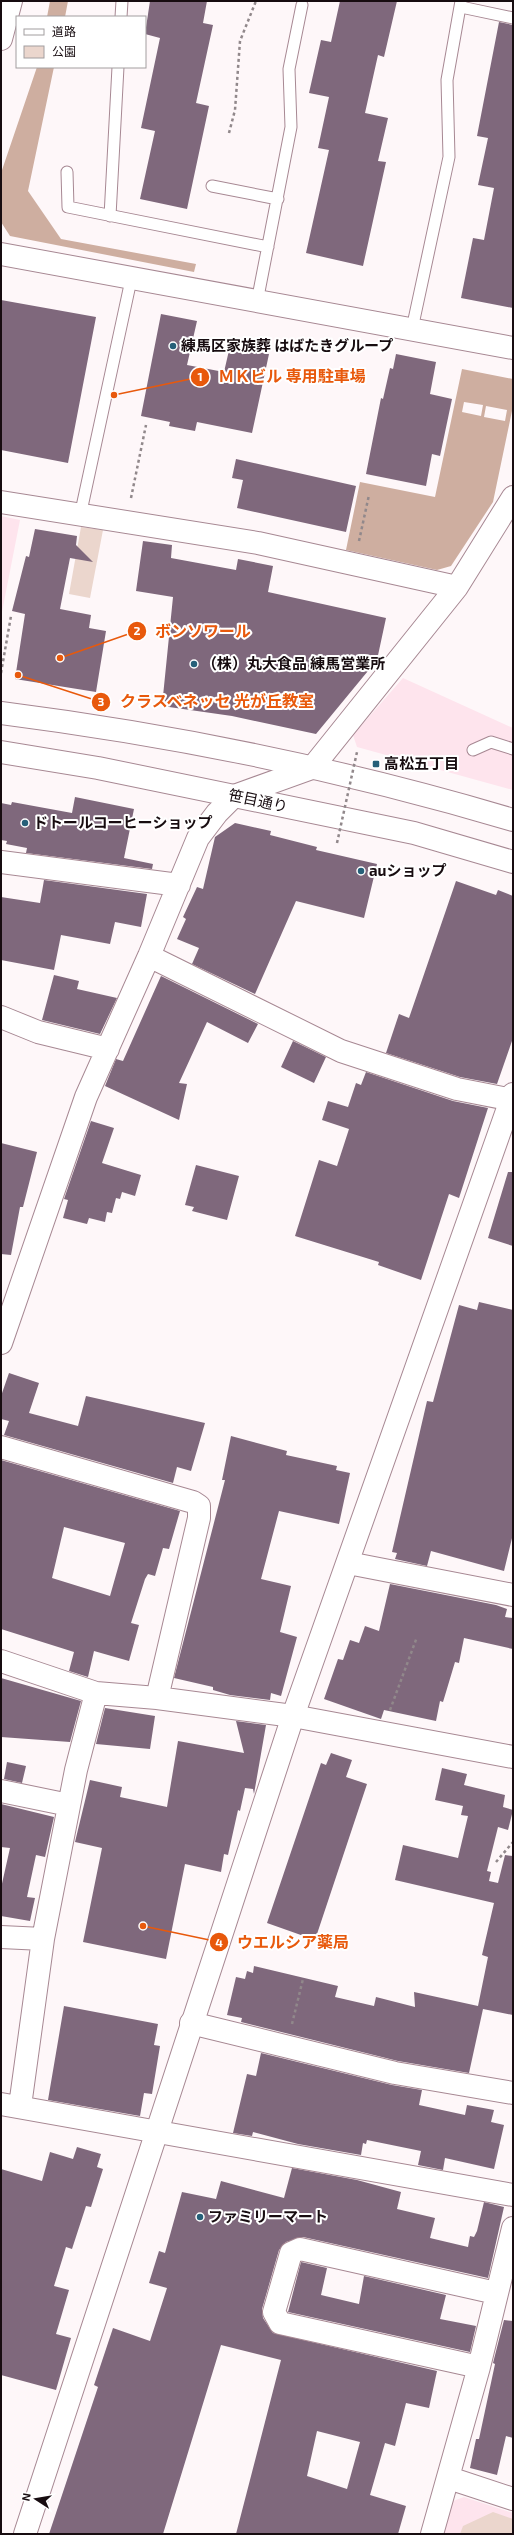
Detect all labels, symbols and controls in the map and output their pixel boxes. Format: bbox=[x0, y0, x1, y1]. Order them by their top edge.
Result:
legend bbox=[16, 16, 146, 68]
text: 道路 bbox=[52, 24, 76, 38]
text: 公園 bbox=[52, 44, 76, 58]
place label: 練馬区家族葬 はばたきグループ bbox=[181, 336, 393, 354]
marker: 練馬区家族葬 はばたきグループ bbox=[168, 341, 178, 351]
callout: ＭＫビル 専用駐車場 bbox=[190, 363, 374, 391]
text: ＭＫビル 専用駐車場 bbox=[218, 366, 366, 385]
text: 1 bbox=[197, 369, 203, 383]
callout: ボンソワール bbox=[127, 617, 259, 645]
text: ボンソワール bbox=[155, 621, 251, 640]
text: 2 bbox=[134, 623, 141, 637]
place label: （株）丸大食品 練馬営業所 bbox=[202, 654, 385, 672]
marker: （株）丸大食品 練馬営業所 bbox=[189, 659, 199, 669]
callout: クラスベネッセ 光が丘教室 bbox=[91, 688, 323, 716]
text: クラスベネッセ 光が丘教室 bbox=[120, 691, 314, 710]
text: 3 bbox=[98, 694, 105, 708]
place label: 高松五丁目 bbox=[384, 754, 459, 772]
marker: 高松五丁目 bbox=[371, 759, 381, 769]
street label: 笹目通り bbox=[227, 785, 289, 815]
place label: ドトールコーヒーショップ bbox=[33, 813, 212, 831]
marker: ドトールコーヒーショップ bbox=[20, 818, 30, 828]
place label: auショップ bbox=[369, 861, 446, 879]
marker: auショップ bbox=[356, 866, 366, 876]
callout: ウエルシア薬局 bbox=[209, 1928, 357, 1956]
text: ウエルシア薬局 bbox=[237, 1932, 349, 1951]
text: 4 bbox=[215, 1935, 223, 1949]
place label: ファミリーマート bbox=[208, 2207, 328, 2225]
marker: ファミリーマート bbox=[195, 2212, 205, 2222]
north arrow bbox=[16, 2479, 56, 2519]
text: N bbox=[19, 2492, 33, 2502]

